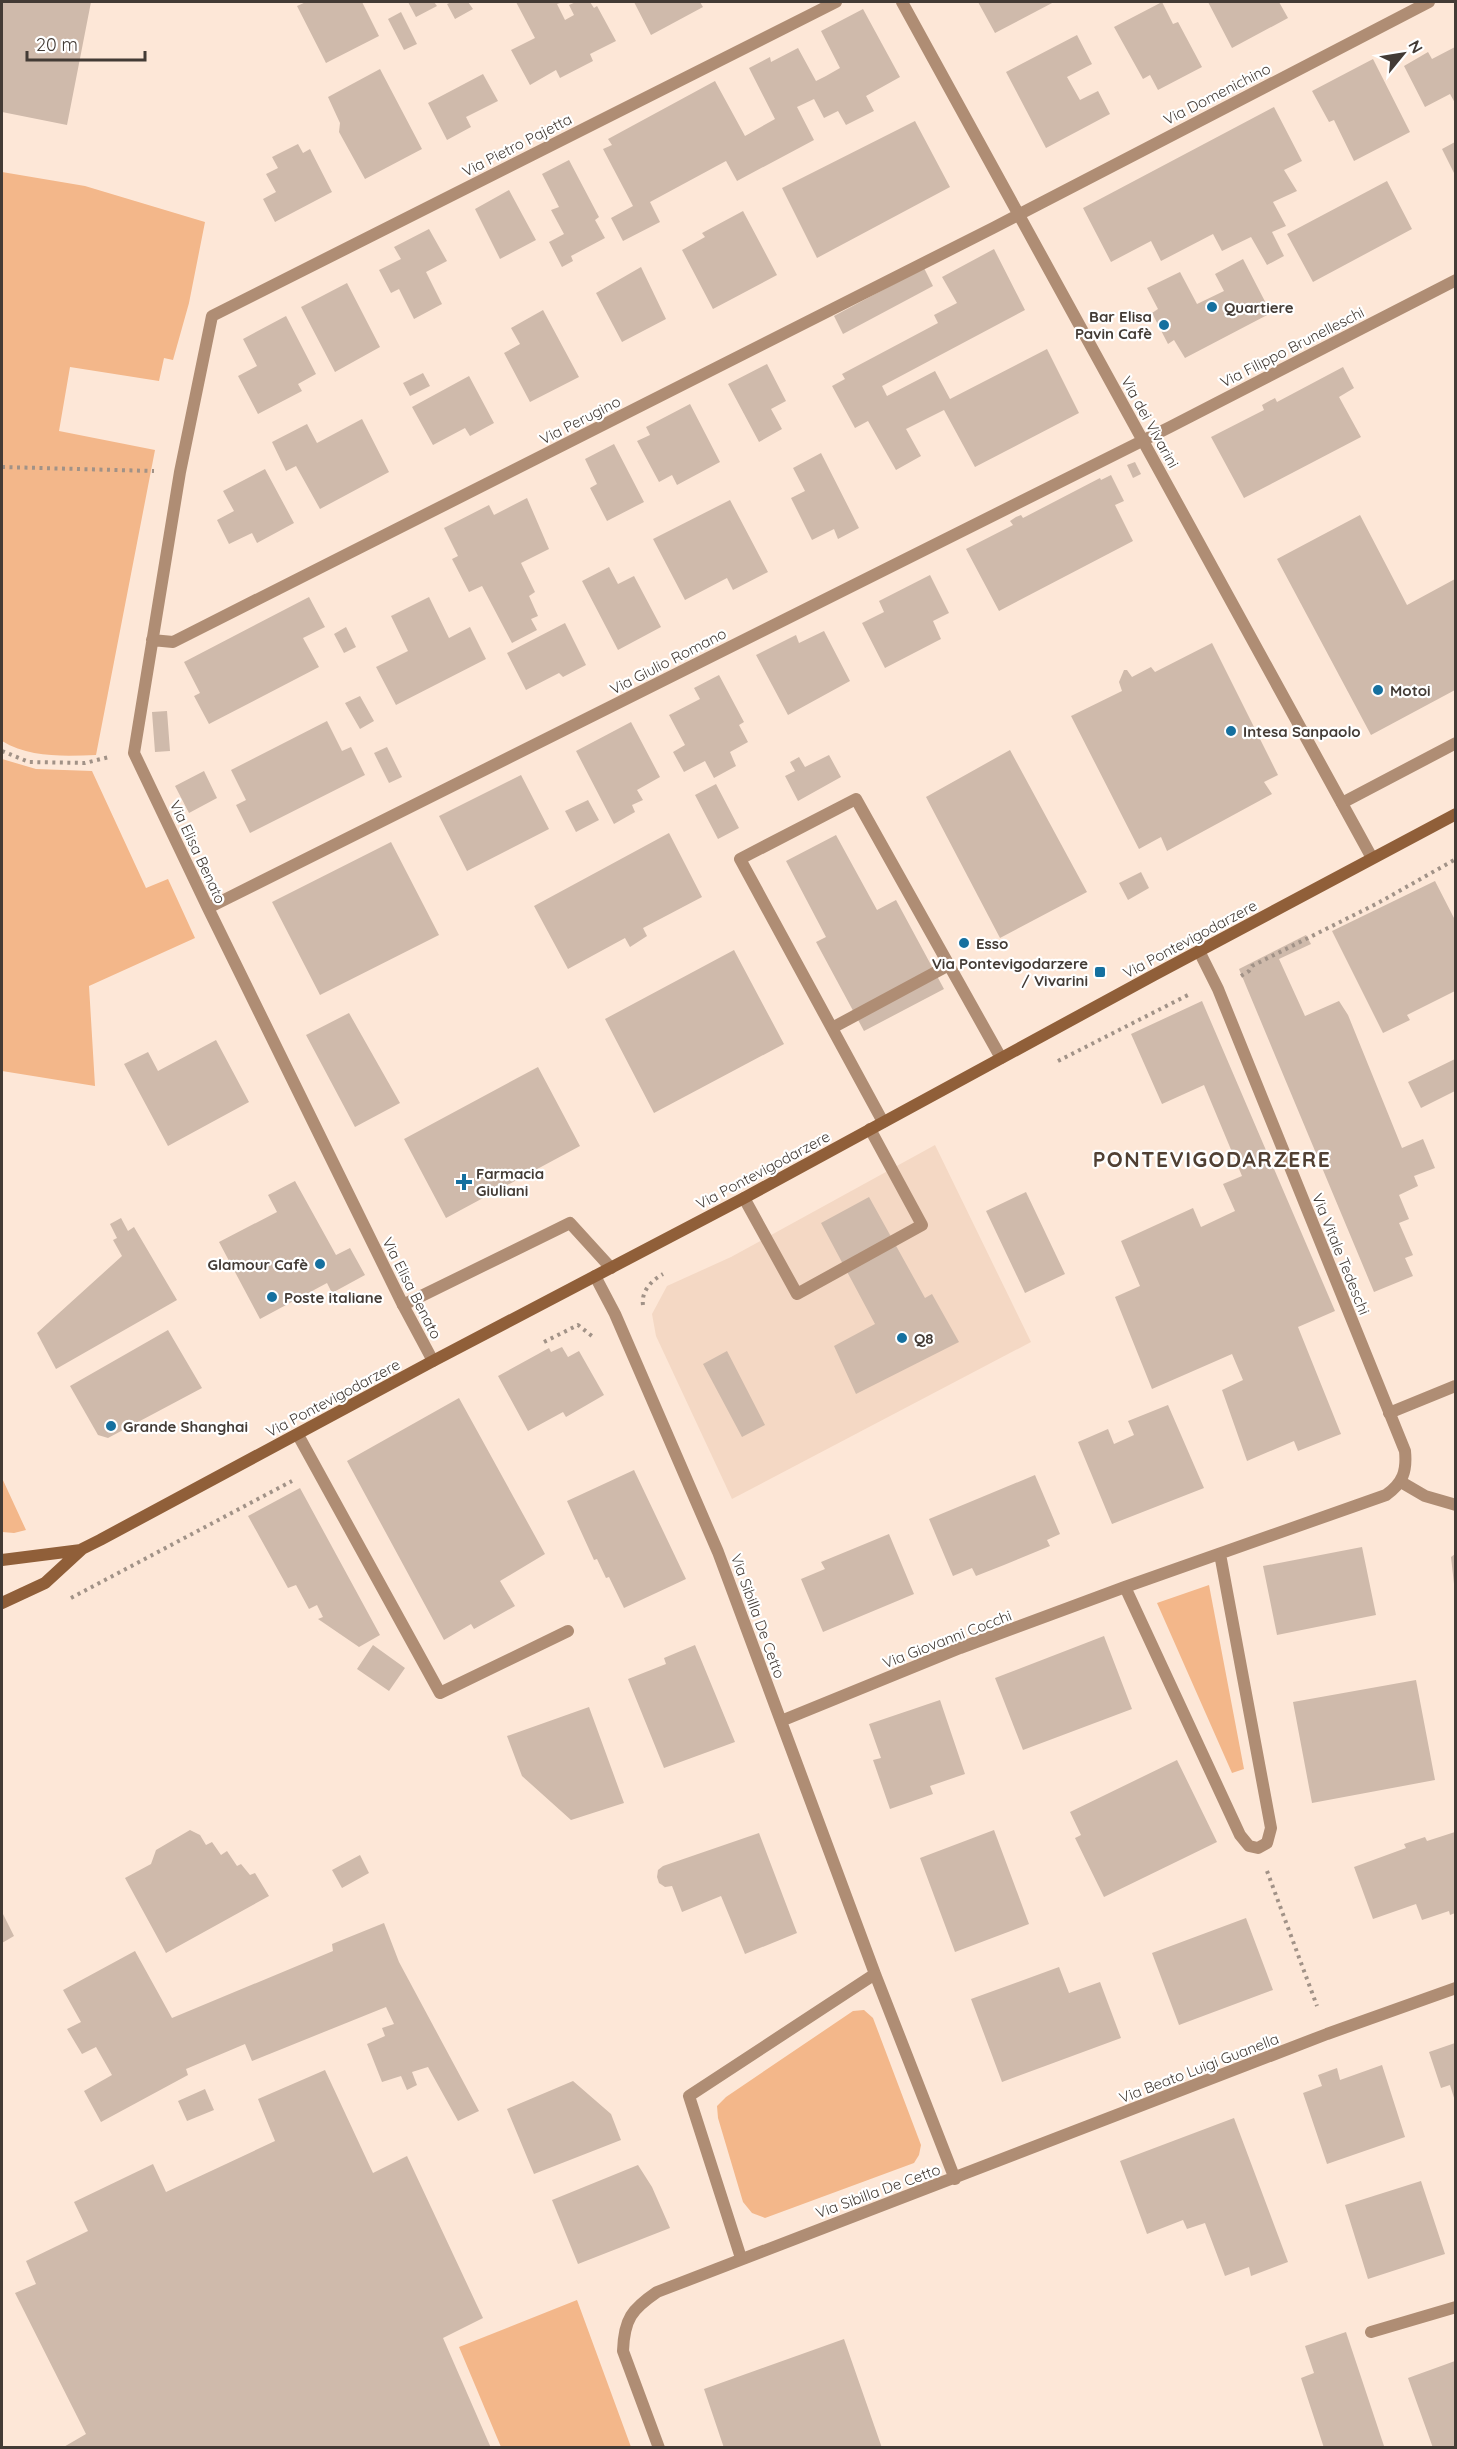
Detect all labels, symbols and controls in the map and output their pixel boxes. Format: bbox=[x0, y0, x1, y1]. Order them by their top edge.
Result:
scale bar bbox=[27, 24, 146, 62]
north arrow bbox=[1373, 24, 1433, 84]
text: 20 m bbox=[36, 33, 78, 56]
text: N bbox=[1404, 36, 1428, 57]
street label: Via Domenichino bbox=[1160, 59, 1274, 129]
street label: Via Pietro Pajetta bbox=[459, 109, 575, 181]
place label: Quartiere bbox=[1224, 298, 1294, 317]
marker: Quartiere bbox=[1205, 300, 1219, 314]
street label: Via Filippo Brunelleschi bbox=[1217, 302, 1367, 392]
place label: Bar Elisa Pavin Cafè bbox=[1075, 307, 1152, 343]
marker: Bar Elisa Pavin Cafè bbox=[1157, 318, 1171, 332]
street label: Via dei Vivarini bbox=[1117, 373, 1183, 471]
street label: Via Perugino bbox=[536, 392, 624, 448]
street label: Via Giulio Romano bbox=[607, 624, 729, 698]
place label: Motoi bbox=[1390, 681, 1431, 700]
marker: Motoi bbox=[1371, 683, 1385, 697]
place label: Intesa Sanpaolo bbox=[1243, 722, 1361, 741]
marker: Intesa Sanpaolo bbox=[1224, 724, 1238, 738]
street label: Via Elisa Benato bbox=[166, 797, 230, 907]
street label: Via Pontevigodarzere bbox=[1120, 896, 1260, 982]
place label: Esso bbox=[976, 934, 1008, 953]
marker: Esso bbox=[957, 936, 971, 950]
place label: Via Pontevigodarzere / Vivarini bbox=[932, 954, 1088, 990]
marker: Via Pontevigodarzere / Vivarini bbox=[1093, 965, 1107, 979]
street label: Via Pontevigodarzere bbox=[693, 1127, 833, 1213]
district label: PONTEVIGODARZERE bbox=[1093, 1146, 1331, 1172]
place label: Farmacia Giuliani bbox=[476, 1164, 544, 1200]
marker: Farmacia Giuliani bbox=[457, 1175, 471, 1189]
street label: Via Vitale Tedeschi bbox=[1308, 1190, 1374, 1318]
street label: Via Elisa Benato bbox=[378, 1234, 446, 1342]
place label: Glamour Cafè bbox=[208, 1255, 308, 1274]
marker: Glamour Cafè bbox=[313, 1257, 327, 1271]
place label: Poste italiane bbox=[284, 1288, 383, 1307]
marker: Poste italiane bbox=[265, 1290, 279, 1304]
place label: Q8 bbox=[914, 1329, 934, 1348]
marker: Q8 bbox=[895, 1331, 909, 1345]
street label: Via Pontevigodarzere bbox=[263, 1355, 403, 1441]
place label: Grande Shanghai bbox=[123, 1417, 248, 1436]
marker: Grande Shanghai bbox=[104, 1419, 118, 1433]
street label: Via Sibilla De Cetto bbox=[727, 1551, 789, 1681]
street label: Via Giovanni Cocchi bbox=[880, 1606, 1014, 1672]
street label: Via Beato Luigi Guanella bbox=[1116, 2029, 1282, 2107]
street label: Via Sibilla De Cetto bbox=[813, 2160, 943, 2222]

